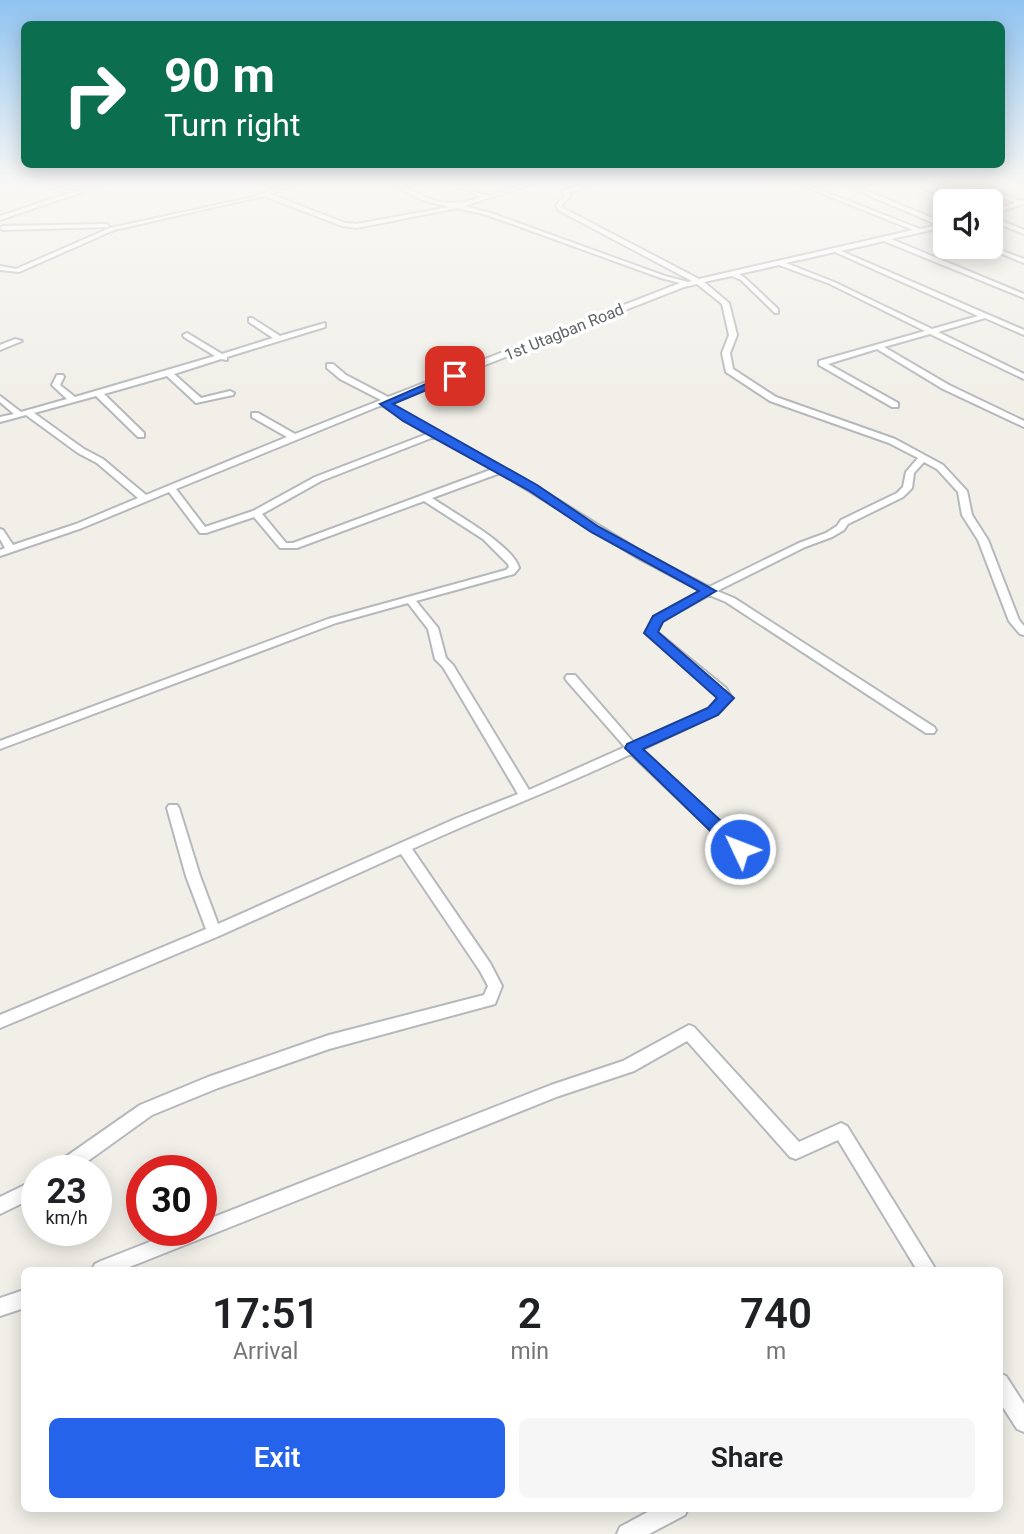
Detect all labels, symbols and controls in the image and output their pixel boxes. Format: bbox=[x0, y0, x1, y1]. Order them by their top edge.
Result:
text: 90 m bbox=[164, 47, 275, 104]
icon: right bbox=[49, 49, 140, 140]
text: Turn right bbox=[164, 106, 300, 144]
map controls bbox=[933, 189, 1003, 259]
button: sound bbox=[933, 189, 1003, 259]
street label: 1st Utagban Road bbox=[502, 299, 626, 365]
pin bbox=[425, 346, 485, 406]
icon: arrive bbox=[436, 357, 474, 395]
position arrow bbox=[703, 812, 777, 886]
speed limit sign: 30 bbox=[126, 1155, 217, 1246]
text: 23 bbox=[46, 1171, 87, 1212]
text: km/h bbox=[45, 1207, 88, 1228]
text: 17:51 bbox=[212, 1289, 319, 1338]
text: 2 bbox=[518, 1289, 542, 1338]
text: 740 bbox=[740, 1289, 812, 1338]
text: Arrival bbox=[233, 1338, 298, 1365]
text: min bbox=[510, 1338, 549, 1365]
text: m bbox=[766, 1338, 786, 1365]
button: Exit bbox=[49, 1418, 505, 1498]
button: Share bbox=[519, 1418, 975, 1498]

